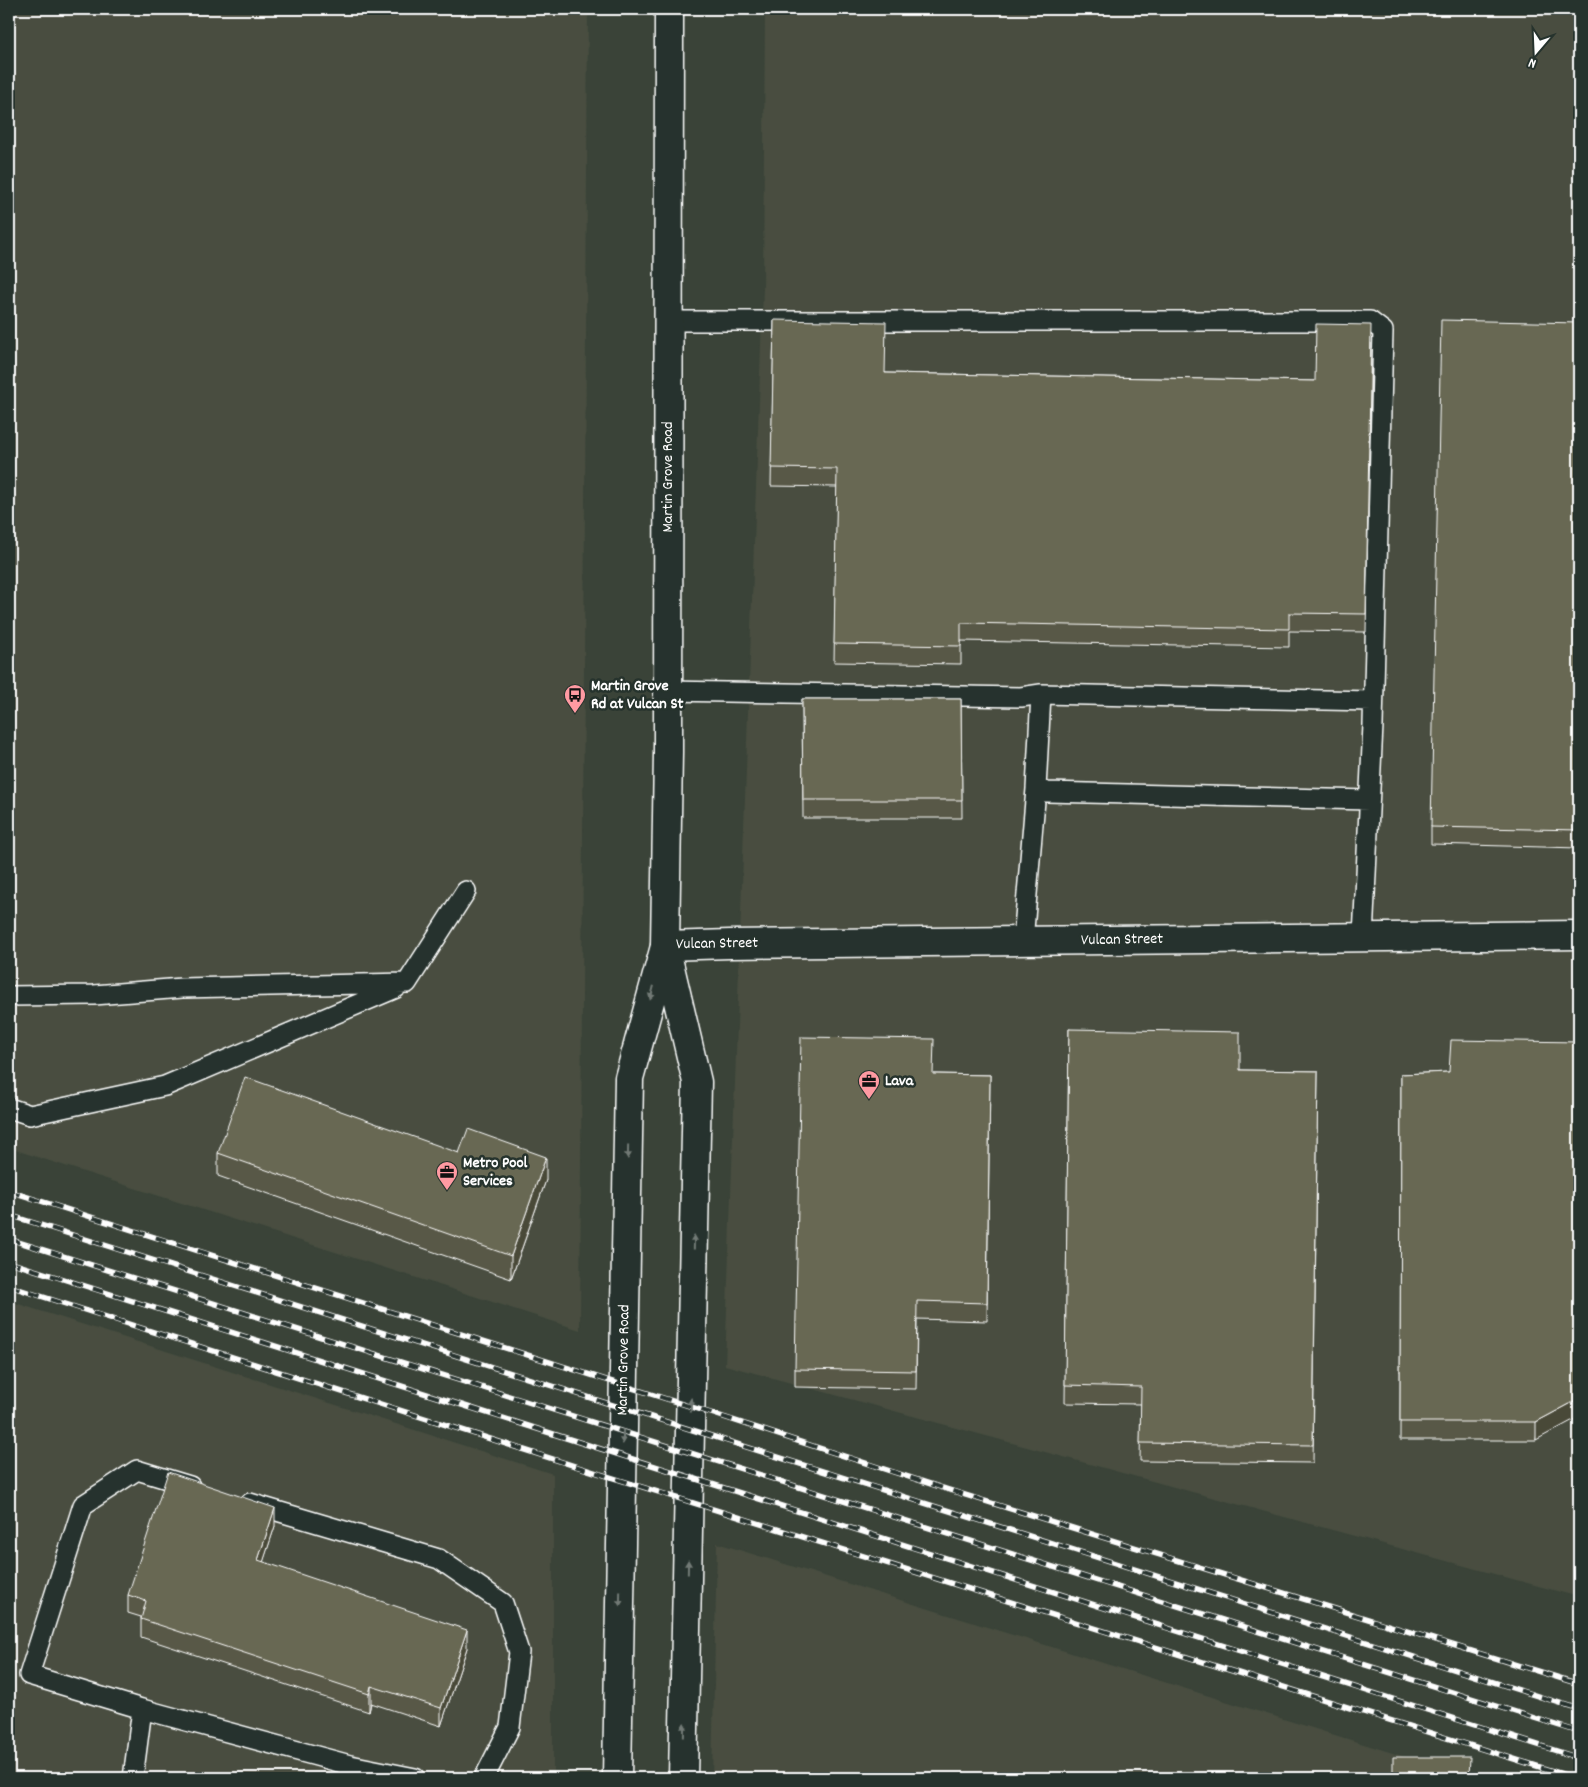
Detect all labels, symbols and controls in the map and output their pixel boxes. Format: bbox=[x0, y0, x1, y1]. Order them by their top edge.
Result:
north arrow bbox=[1510, 28, 1560, 78]
text: N bbox=[1526, 52, 1539, 73]
street label: Martin Grove Road bbox=[657, 421, 680, 533]
place label: Martin Grove Rd at Vulcan St bbox=[591, 675, 683, 716]
bus stop icon: Martin Grove Rd at Vulcan St bbox=[563, 683, 587, 714]
street label: Vulcan Street bbox=[1081, 928, 1163, 952]
street label: Vulcan Street bbox=[676, 932, 758, 956]
one-way arrow bbox=[648, 985, 656, 1000]
office icon: Lava bbox=[857, 1069, 881, 1100]
place label: Lava bbox=[885, 1070, 915, 1093]
one-way arrow bbox=[624, 1144, 632, 1160]
place label: Metro Pool Services bbox=[463, 1152, 528, 1193]
office icon: Metro Pool Services bbox=[435, 1160, 459, 1191]
one-way arrow bbox=[690, 1234, 698, 1250]
street label: Martin Grove Road bbox=[612, 1304, 636, 1416]
one-way arrow bbox=[687, 1396, 695, 1412]
one-way arrow bbox=[619, 1429, 627, 1445]
one-way arrow bbox=[684, 1559, 692, 1575]
one-way arrow bbox=[616, 1592, 624, 1608]
one-way arrow bbox=[680, 1721, 688, 1737]

